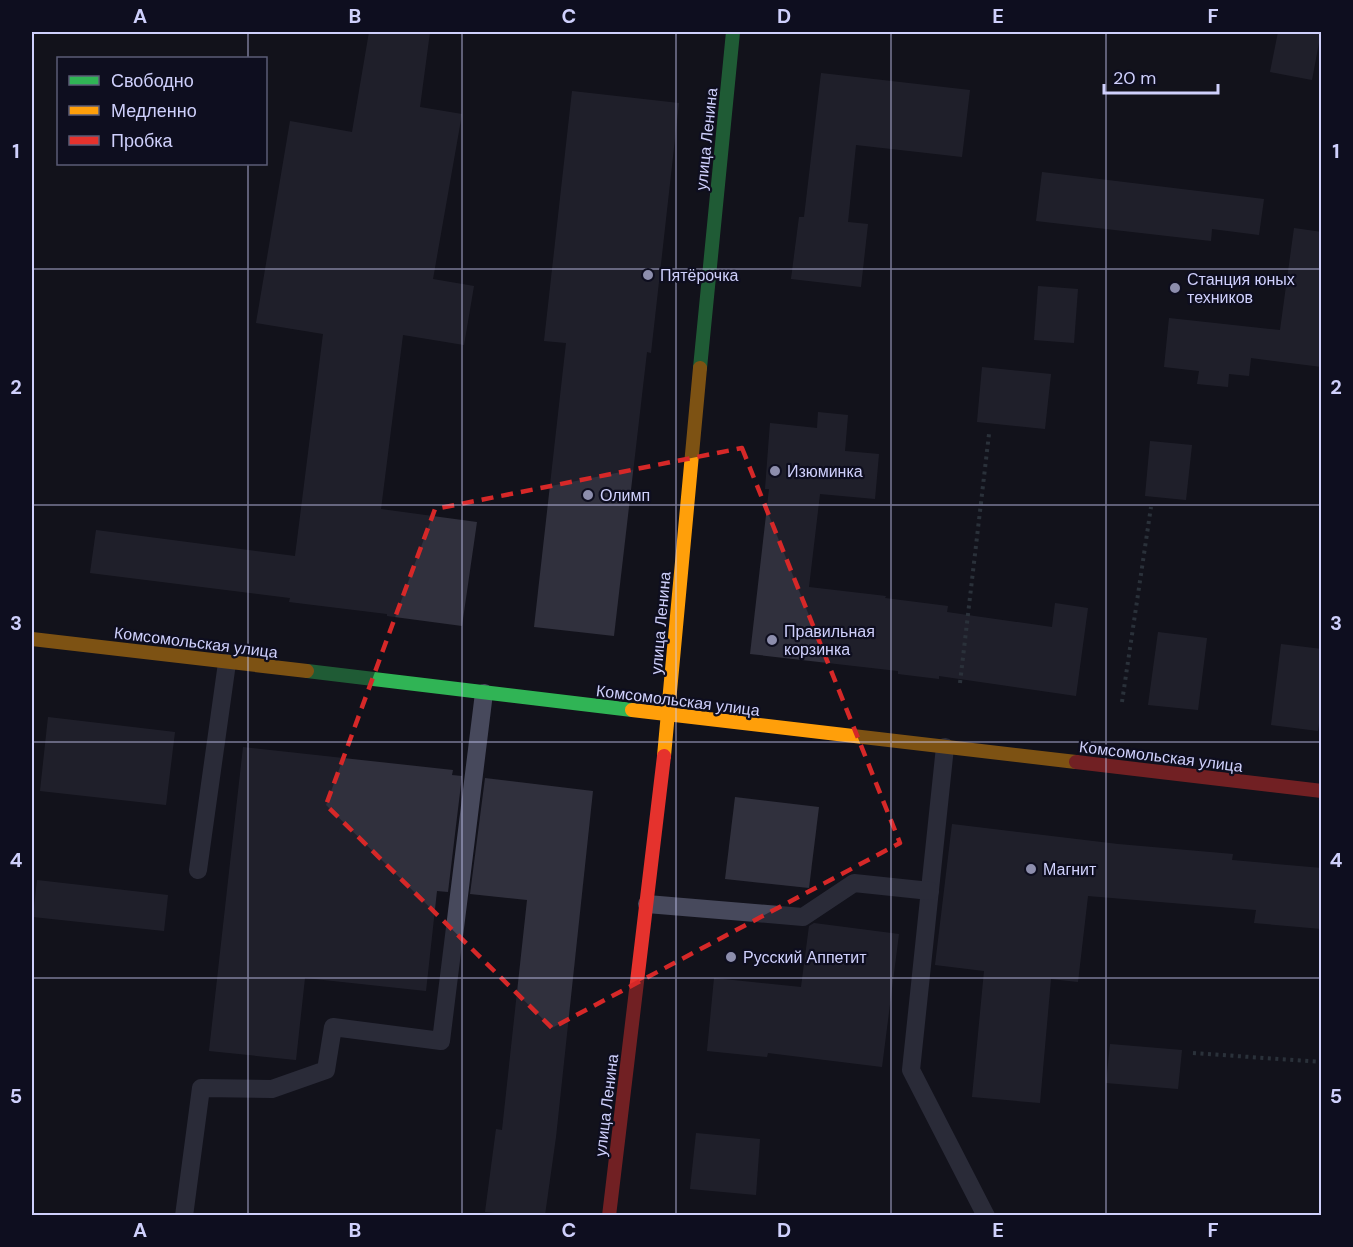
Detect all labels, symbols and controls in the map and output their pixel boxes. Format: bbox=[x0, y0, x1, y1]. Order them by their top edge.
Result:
text: A bbox=[133, 3, 147, 29]
text: B bbox=[349, 3, 361, 29]
text: C bbox=[562, 3, 576, 29]
text: D bbox=[777, 3, 791, 29]
text: E bbox=[992, 3, 1004, 29]
text: F bbox=[1207, 3, 1219, 29]
legend bbox=[57, 57, 267, 165]
scale bar bbox=[1104, 57, 1218, 95]
text: 20 m bbox=[1113, 66, 1156, 90]
text: Свободно bbox=[111, 69, 194, 93]
street label: улица Ленина bbox=[691, 87, 722, 191]
text: Медленно bbox=[111, 99, 197, 123]
text: Пробка bbox=[111, 129, 174, 153]
text: 1 bbox=[12, 138, 20, 164]
text: 1 bbox=[1332, 138, 1340, 164]
place label: Пятёрочка bbox=[660, 265, 739, 286]
marker: Пятёрочка bbox=[641, 268, 655, 282]
place label: Станция юных техников bbox=[1187, 269, 1295, 308]
marker: Станция юных техников bbox=[1168, 281, 1182, 295]
text: 2 bbox=[10, 374, 22, 400]
text: 2 bbox=[1330, 374, 1342, 400]
place label: Изюминка bbox=[787, 461, 863, 482]
marker: Изюминка bbox=[768, 464, 782, 478]
place label: Олимп bbox=[600, 485, 650, 506]
marker: Олимп bbox=[581, 488, 595, 502]
street label: улица Ленина bbox=[646, 571, 675, 675]
text: 3 bbox=[10, 610, 22, 636]
text: 3 bbox=[1330, 610, 1342, 636]
place label: Правильная корзинка bbox=[784, 621, 875, 660]
street label: Комсомольская улица bbox=[113, 622, 279, 663]
marker: Правильная корзинка bbox=[765, 633, 779, 647]
street label: Комсомольская улица bbox=[595, 680, 761, 721]
street label: Комсомольская улица bbox=[1078, 736, 1244, 777]
text: 4 bbox=[10, 847, 23, 873]
text: 4 bbox=[1330, 847, 1343, 873]
place label: Магнит bbox=[1043, 859, 1097, 880]
marker: Магнит bbox=[1024, 862, 1038, 876]
place label: Русский Аппетит bbox=[743, 947, 867, 968]
marker: Русский Аппетит bbox=[724, 950, 738, 964]
street label: улица Ленина bbox=[590, 1052, 623, 1158]
text: 5 bbox=[10, 1083, 22, 1109]
text: 5 bbox=[1330, 1083, 1342, 1109]
text: A bbox=[133, 1217, 147, 1243]
text: B bbox=[349, 1217, 361, 1243]
text: C bbox=[562, 1217, 576, 1243]
text: D bbox=[777, 1217, 791, 1243]
text: E bbox=[992, 1217, 1004, 1243]
text: F bbox=[1207, 1217, 1219, 1243]

